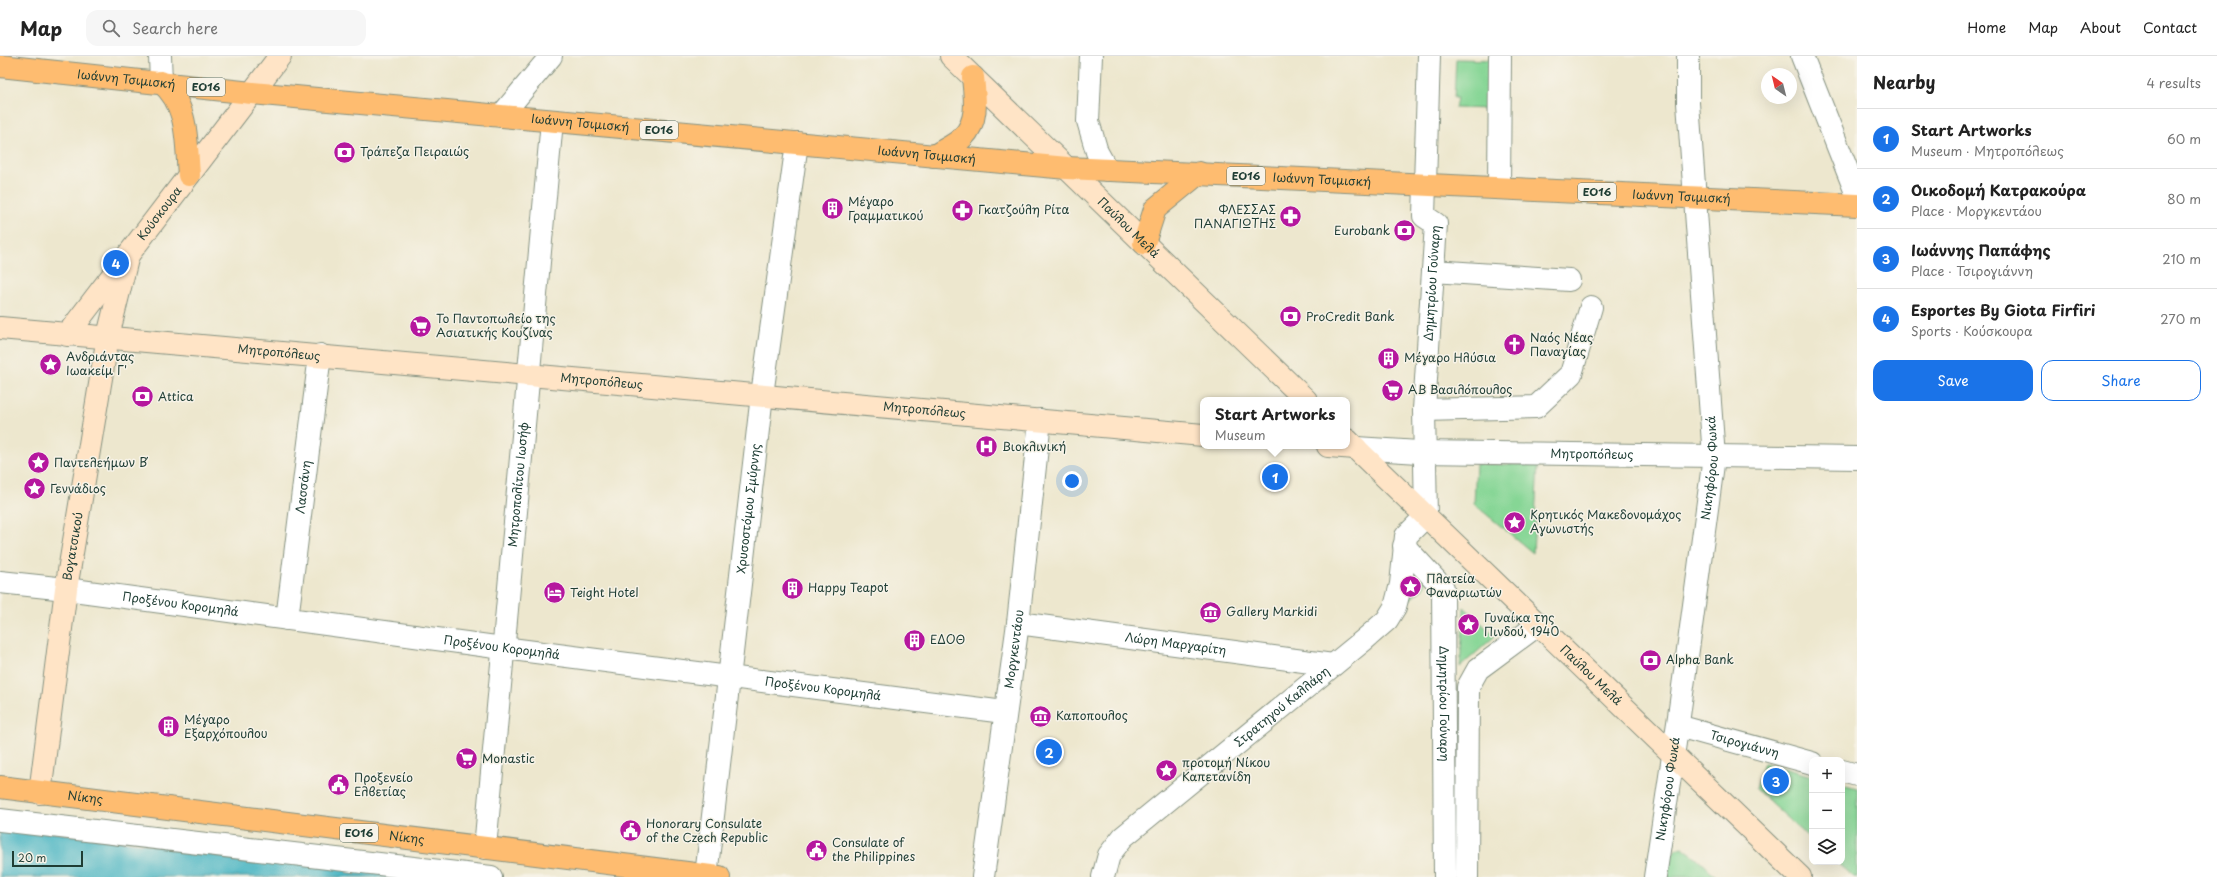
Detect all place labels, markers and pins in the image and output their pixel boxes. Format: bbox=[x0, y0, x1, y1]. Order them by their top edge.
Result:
bank icon: Τράπεζα Πειραιώς bbox=[332, 139, 358, 165]
place label: Τράπεζα Πειραιώς bbox=[360, 142, 469, 160]
place label: Μέγαρο Γραμματικού bbox=[848, 192, 924, 224]
building icon: Μέγαρο Γραμματικού bbox=[820, 196, 846, 222]
pharmacy icon: Γκατζούλη Ρίτα bbox=[949, 197, 975, 223]
place label: Γκατζούλη Ρίτα bbox=[978, 200, 1069, 218]
place label: ΦΛΕΣΣΑΣ ΠΑΝΑΓΙΩΤΗΣ bbox=[1194, 200, 1276, 232]
pharmacy icon: ΦΛΕΣΣΑΣ ΠΑΝΑΓΙΩΤΗΣ bbox=[1278, 204, 1304, 230]
bank icon: Eurobank bbox=[1392, 218, 1418, 244]
place label: Eurobank bbox=[1334, 221, 1390, 239]
pin: 4 bbox=[103, 248, 129, 278]
bank icon: ProCredit Bank bbox=[1278, 304, 1304, 330]
place label: ProCredit Bank bbox=[1306, 307, 1394, 325]
place label: Το Παντοπωλείο της Ασιατικής Κουζίνας bbox=[436, 309, 556, 341]
supermarket icon: Το Παντοπωλείο της Ασιατικής Κουζίνας bbox=[408, 313, 434, 339]
place label: Ναός Νέας Παναγίας bbox=[1530, 328, 1593, 360]
church icon: Ναός Νέας Παναγίας bbox=[1501, 332, 1527, 358]
building icon: Μέγαρο Ηλύσια bbox=[1376, 345, 1402, 371]
place label: Ανδριάντας Ιωακείμ Γ' bbox=[66, 347, 134, 379]
place label: Μέγαρο Ηλύσια bbox=[1404, 348, 1496, 366]
place icon: Ανδριάντας Ιωακείμ Γ' bbox=[38, 351, 64, 377]
supermarket icon: ΑΒ Βασιλόπουλος bbox=[1379, 377, 1405, 403]
place label: ΑΒ Βασιλόπουλος bbox=[1408, 380, 1512, 398]
bank icon: Attica bbox=[129, 384, 155, 410]
place label: Attica bbox=[158, 387, 194, 405]
hospital icon: Βιοκλινική bbox=[973, 434, 999, 460]
place label: Βιοκλινική bbox=[1002, 437, 1066, 455]
place icon: Παντελεήμων Β΄ bbox=[25, 450, 51, 476]
place label: Παντελεήμων Β΄ bbox=[54, 453, 148, 471]
pin: 1 bbox=[1262, 462, 1288, 492]
place icon: Γεννάδιος bbox=[22, 476, 48, 502]
place label: Γεννάδιος bbox=[50, 479, 106, 497]
place label: Κρητικός Μακεδονομάχος Αγωνιστής bbox=[1530, 505, 1681, 537]
place icon: Κρητικός Μακεδονομάχος Αγωνιστής bbox=[1501, 509, 1527, 535]
place label: Πλατεία Φαναριωτών bbox=[1426, 569, 1502, 601]
place icon: Πλατεία Φαναριωτών bbox=[1397, 573, 1423, 599]
building icon: Happy Teapot bbox=[779, 575, 805, 601]
place label: Happy Teapot bbox=[808, 578, 889, 596]
hotel icon: Teight Hotel bbox=[541, 580, 567, 606]
place label: Teight Hotel bbox=[570, 583, 639, 601]
museum icon: Gallery Markidi bbox=[1197, 599, 1223, 625]
place label: Gallery Markidi bbox=[1226, 602, 1317, 620]
place label: Γυναίκα της Πινδού, 1940 bbox=[1484, 608, 1559, 640]
place icon: Γυναίκα της Πινδού, 1940 bbox=[1455, 612, 1481, 638]
building icon: ΕΔΟΘ bbox=[902, 627, 928, 653]
place label: ΕΔΟΘ bbox=[930, 630, 965, 648]
bank icon: Alpha Bank bbox=[1638, 647, 1664, 673]
place label: Alpha Bank bbox=[1666, 650, 1734, 668]
museum icon: Καποπουλος bbox=[1028, 703, 1054, 729]
place label: Καποπουλος bbox=[1056, 706, 1128, 724]
place label: Μέγαρο Εξαρχόπουλου bbox=[184, 710, 268, 742]
building icon: Μέγαρο Εξαρχόπουλου bbox=[156, 714, 182, 740]
pin: 2 bbox=[1036, 737, 1062, 767]
supermarket icon: Monastic bbox=[453, 746, 479, 772]
place label: Monastic bbox=[482, 749, 535, 767]
place label: προτομή Νίκου Καπετανίδη bbox=[1182, 753, 1270, 785]
place icon: προτομή Νίκου Καπετανίδη bbox=[1154, 757, 1180, 783]
pin: 3 bbox=[1763, 766, 1789, 796]
place label: Προξενείο Ελβετίας bbox=[354, 768, 413, 800]
public building icon: Προξενείο Ελβετίας bbox=[325, 772, 351, 798]
place label: Honorary Consulate of the Czech Republic bbox=[646, 814, 768, 846]
public building icon: Honorary Consulate of the Czech Republic bbox=[618, 818, 644, 844]
place label: Consulate of the Philippines bbox=[832, 833, 916, 865]
public building icon: Consulate of the Philippines bbox=[804, 837, 830, 863]

